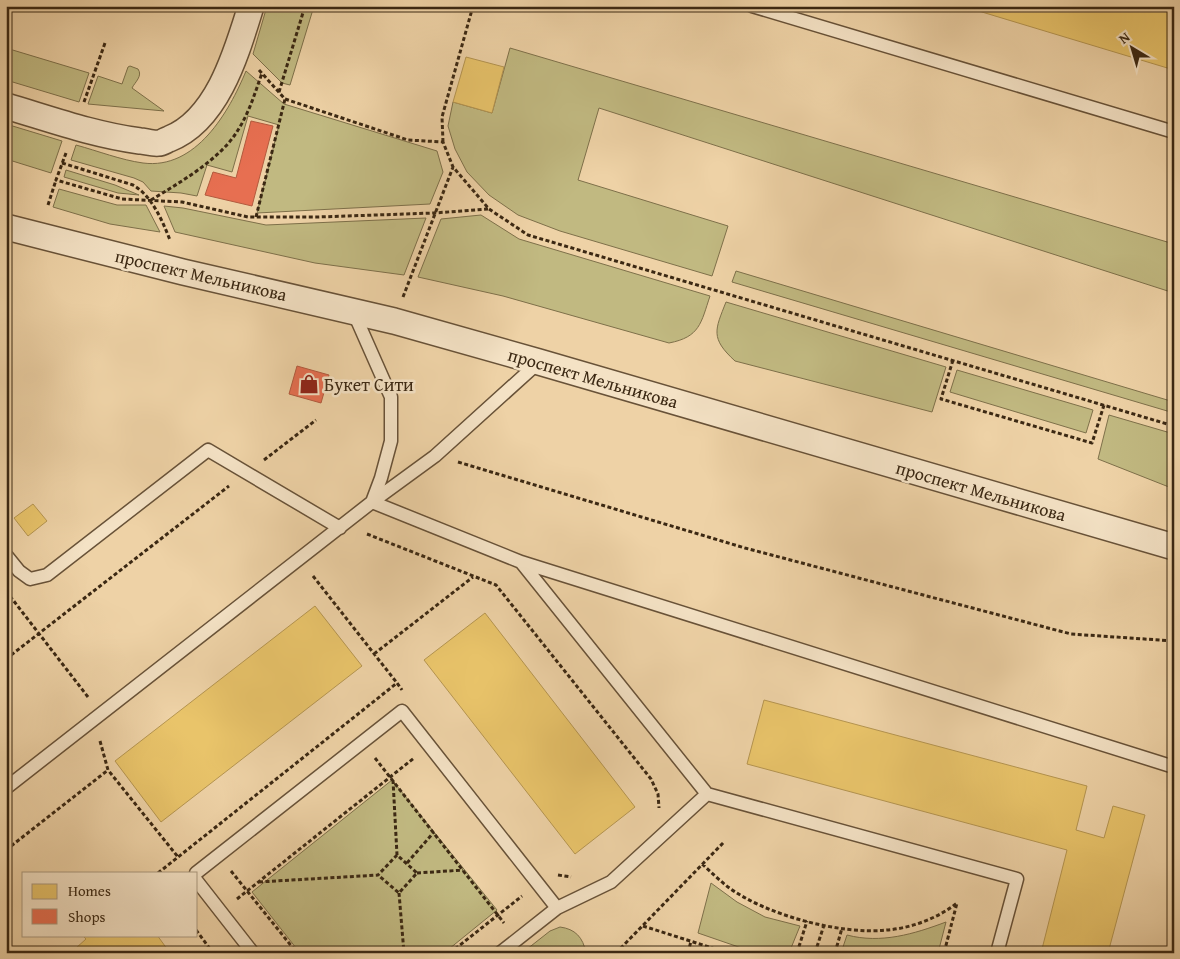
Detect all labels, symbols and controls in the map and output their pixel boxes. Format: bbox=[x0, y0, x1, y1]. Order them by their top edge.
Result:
north arrow bbox=[1108, 22, 1158, 72]
text: N bbox=[1114, 27, 1134, 49]
street label: проспект Мельникова bbox=[112, 242, 290, 308]
street label: проспект Мельникова bbox=[505, 341, 682, 415]
place label: Букет Сити bbox=[324, 371, 414, 398]
shop icon: Букет Сити bbox=[298, 373, 320, 395]
street label: проспект Мельникова bbox=[893, 454, 1070, 528]
legend bbox=[22, 872, 198, 936]
text: Homes bbox=[68, 880, 111, 901]
text: Shops bbox=[68, 906, 105, 927]

